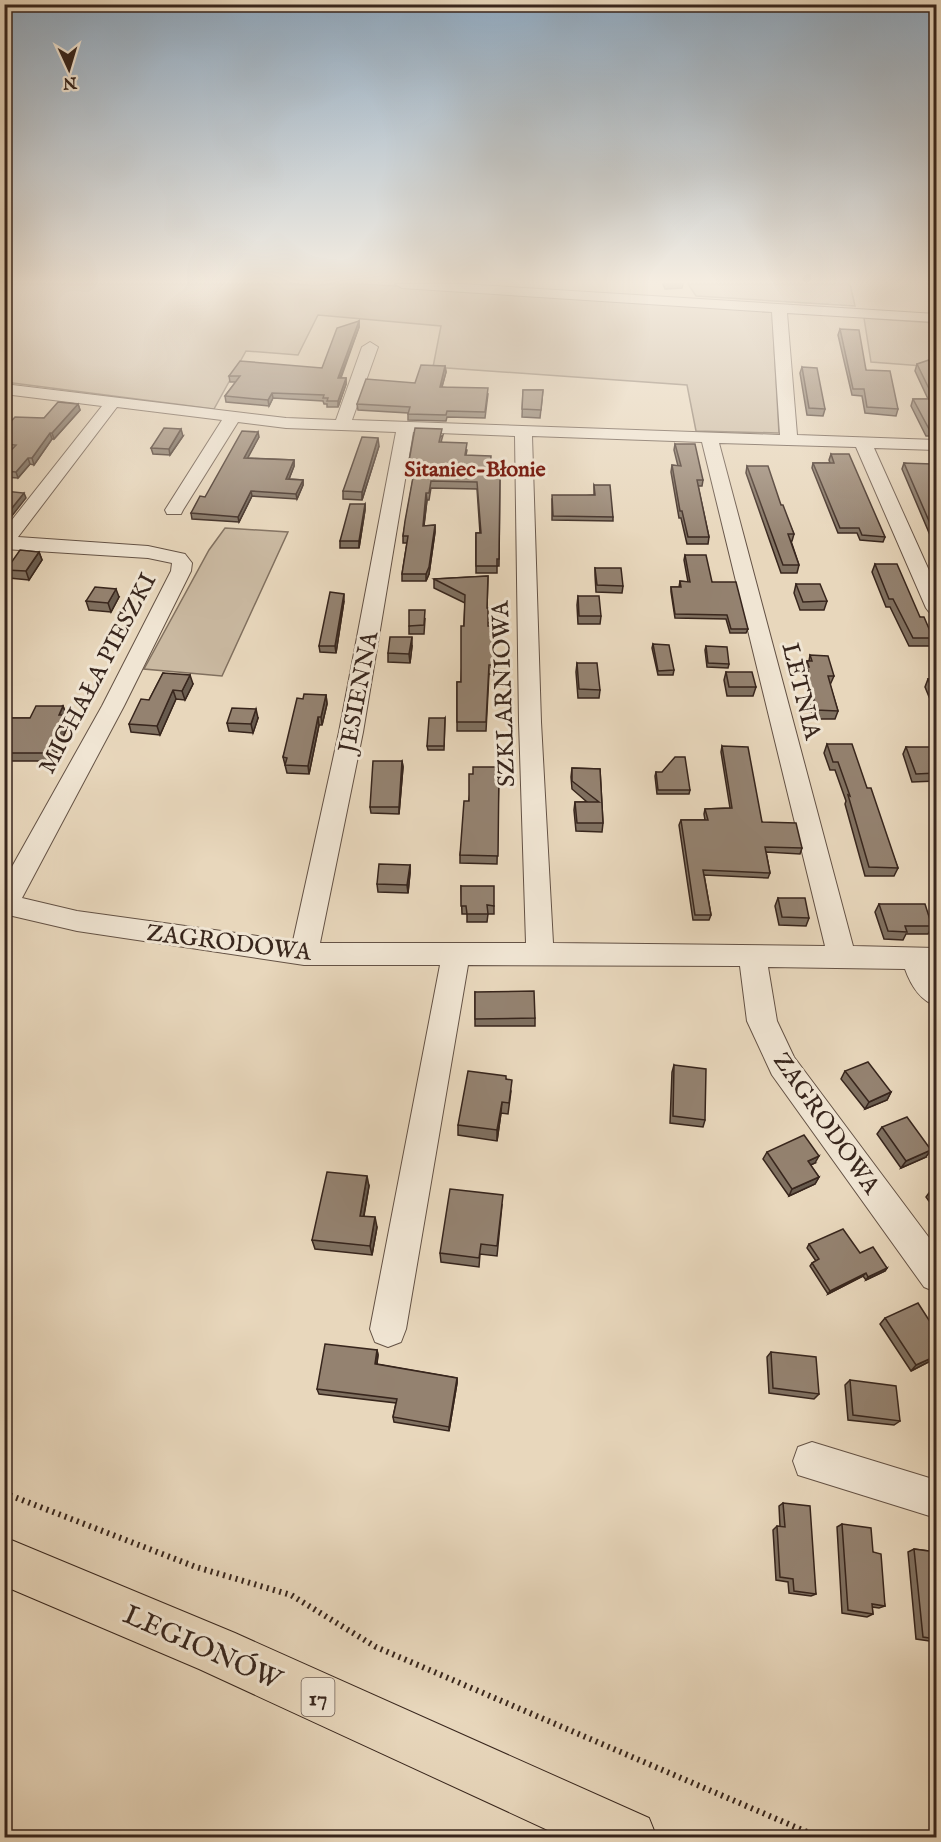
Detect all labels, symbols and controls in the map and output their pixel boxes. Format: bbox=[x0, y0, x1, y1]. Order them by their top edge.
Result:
north arrow bbox=[39, 39, 99, 99]
text: N bbox=[62, 71, 79, 92]
district label: Sitaniec-Błonie bbox=[404, 456, 546, 484]
street label: MICHAŁA PIESZKI bbox=[32, 568, 164, 779]
street label: SZKLARNIOWA bbox=[486, 599, 523, 788]
street label: JESIENNA bbox=[332, 628, 387, 759]
street label: LETNIA bbox=[774, 640, 828, 744]
street label: ZAGRODOWA bbox=[145, 918, 314, 969]
street label: ZAGRODOWA bbox=[765, 1047, 887, 1201]
street label: LEGIONÓW bbox=[117, 1598, 288, 1699]
road number: 17 bbox=[302, 1678, 334, 1716]

